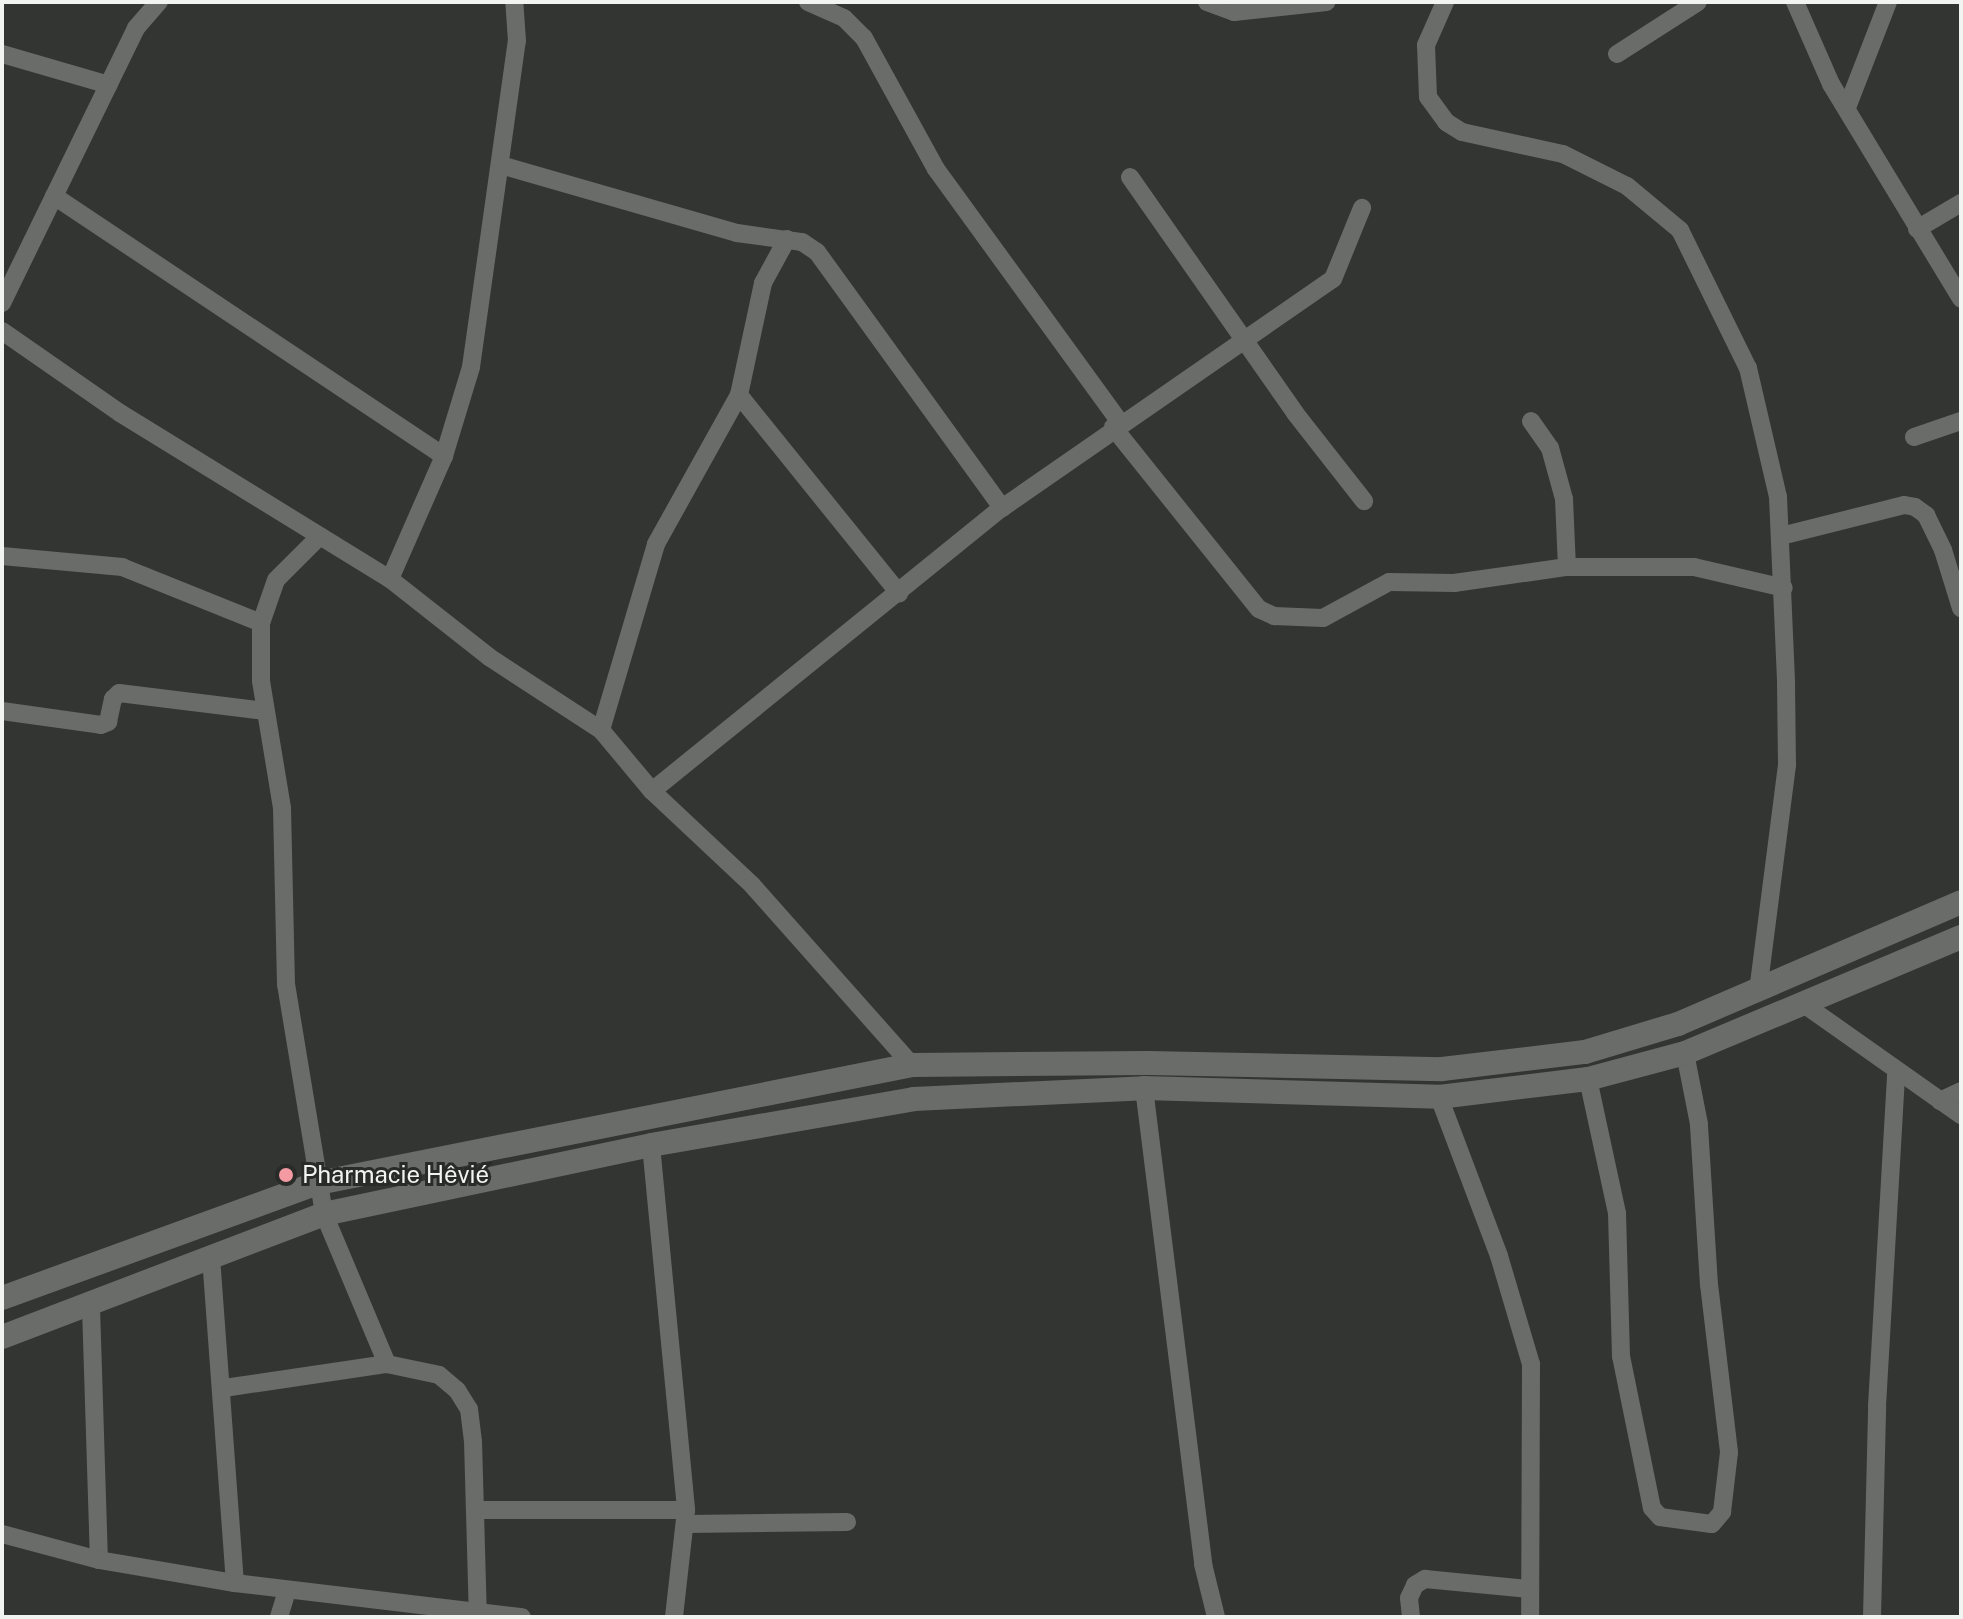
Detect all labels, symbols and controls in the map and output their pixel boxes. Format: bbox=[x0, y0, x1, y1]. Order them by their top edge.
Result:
place label: Pharmacie Hêvié bbox=[302, 1161, 489, 1189]
marker: Pharmacie Hêvié bbox=[277, 1166, 295, 1184]

